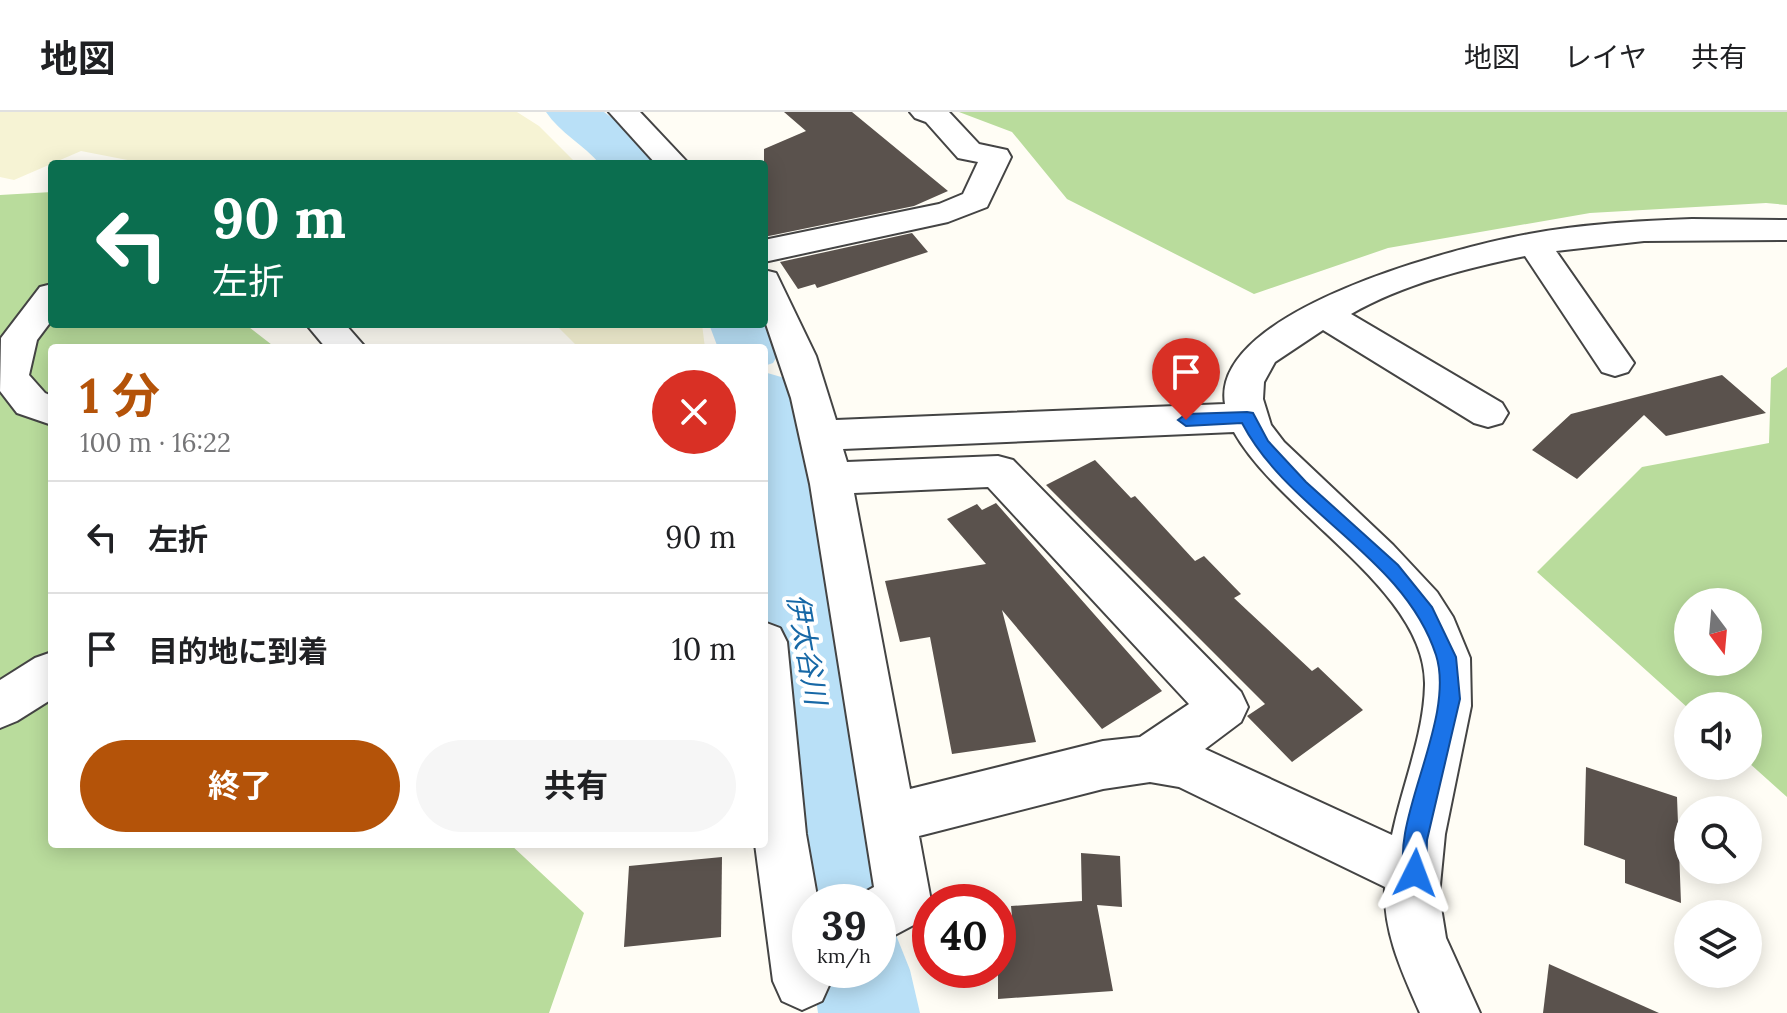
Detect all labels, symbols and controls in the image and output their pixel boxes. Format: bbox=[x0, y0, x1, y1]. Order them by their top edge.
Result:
text: 地図 bbox=[40, 34, 116, 82]
text: 地図 bbox=[1464, 39, 1520, 75]
text: レイヤ bbox=[1564, 39, 1647, 75]
text: 共有 bbox=[1691, 39, 1747, 75]
text: 90 m bbox=[212, 182, 346, 253]
icon: left bbox=[80, 192, 184, 296]
text: 左折 bbox=[212, 258, 284, 304]
pin bbox=[1152, 338, 1220, 420]
icon: arrive bbox=[1164, 350, 1208, 394]
text: 1 分 bbox=[80, 365, 160, 426]
button: close bbox=[652, 370, 736, 454]
text: 100 m · 16:22 bbox=[80, 426, 231, 459]
icon: left bbox=[80, 515, 124, 559]
text: 90 m bbox=[665, 518, 736, 556]
text: 左折 bbox=[148, 520, 208, 558]
north arrow bbox=[1674, 588, 1762, 676]
map controls bbox=[1674, 588, 1762, 988]
water label: 伊太谷川 bbox=[780, 591, 835, 710]
icon: arrive bbox=[80, 627, 124, 671]
text: 10 m bbox=[672, 630, 736, 668]
text: 目的地に到着 bbox=[148, 632, 328, 670]
button: sound bbox=[1674, 692, 1762, 780]
button: 終了 bbox=[80, 740, 400, 832]
button: 共有 bbox=[416, 740, 736, 832]
button: search bbox=[1674, 796, 1762, 884]
position arrow bbox=[1373, 831, 1457, 915]
speed limit sign: 40 bbox=[912, 884, 1016, 988]
text: 39 bbox=[821, 900, 867, 951]
button: layers bbox=[1674, 900, 1762, 988]
text: km/h bbox=[817, 943, 871, 968]

